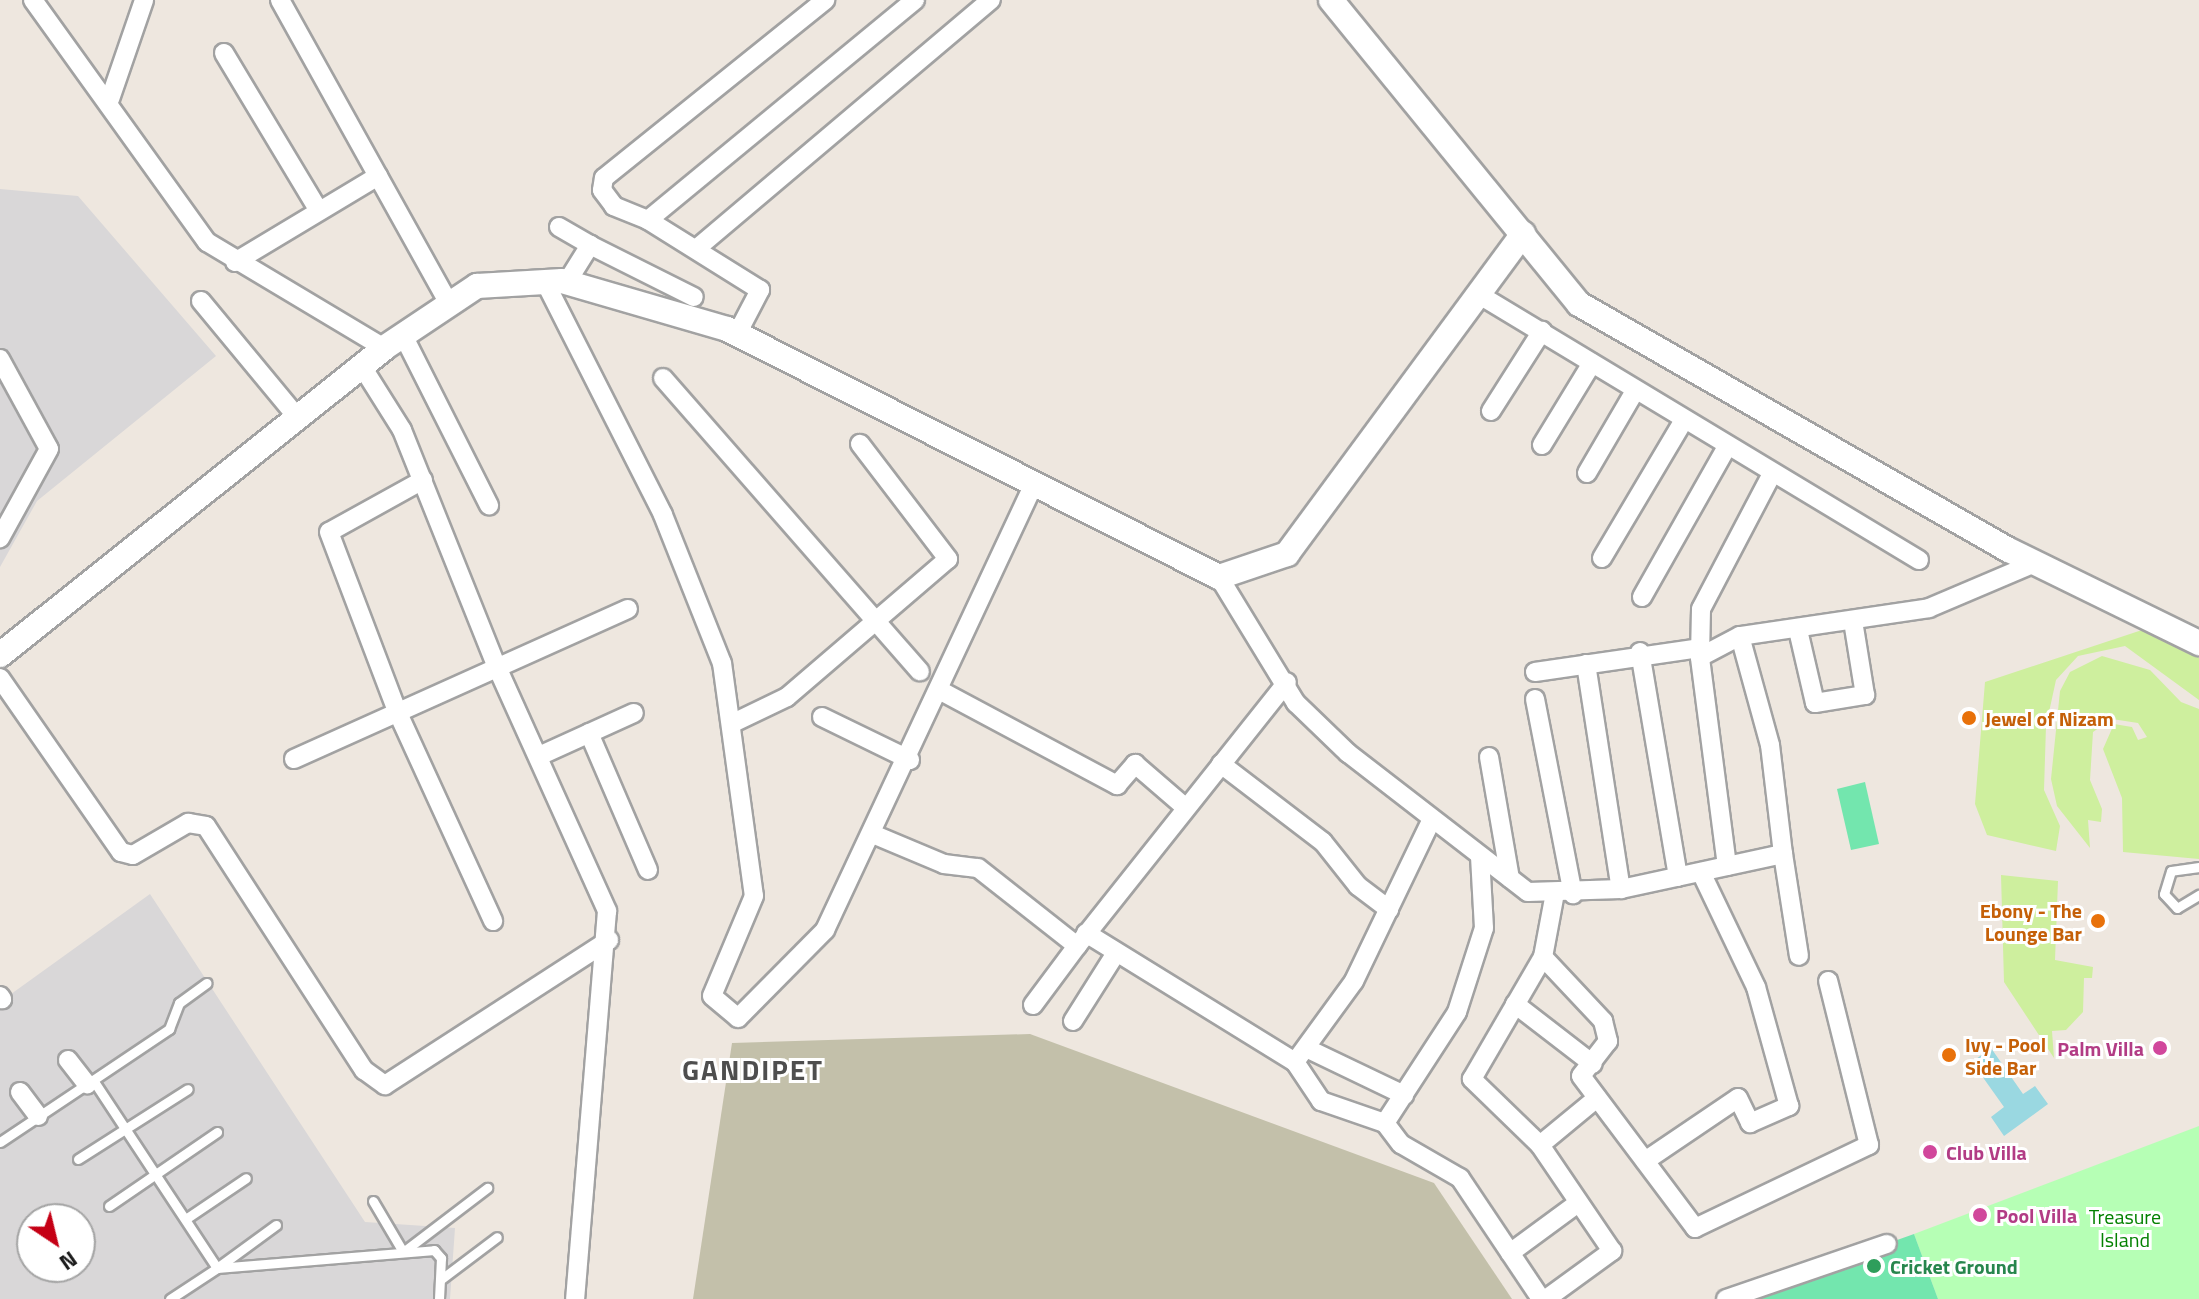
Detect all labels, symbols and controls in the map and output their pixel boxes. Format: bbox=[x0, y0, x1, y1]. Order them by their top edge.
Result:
place label: Jewel of Nizam bbox=[1985, 706, 2114, 730]
marker: Jewel of Nizam bbox=[1960, 709, 1978, 727]
place label: Ebony - The Lounge Bar bbox=[1980, 898, 2082, 945]
marker: Ebony - The Lounge Bar bbox=[2089, 912, 2107, 930]
place label: Ivy - Pool Side Bar bbox=[1965, 1032, 2046, 1079]
place label: Palm Villa bbox=[2057, 1036, 2144, 1060]
marker: Palm Villa bbox=[2151, 1039, 2169, 1057]
marker: Ivy - Pool Side Bar bbox=[1940, 1046, 1958, 1064]
district label: GANDIPET bbox=[682, 1053, 824, 1087]
place label: Club Villa bbox=[1946, 1140, 2027, 1164]
marker: Club Villa bbox=[1921, 1143, 1939, 1161]
north arrow bbox=[16, 1203, 96, 1283]
place label: Pool Villa bbox=[1996, 1203, 2077, 1227]
park label: Treasure Island bbox=[2089, 1205, 2161, 1252]
marker: Pool Villa bbox=[1971, 1206, 1989, 1224]
text: N bbox=[53, 1243, 85, 1279]
place label: Cricket Ground bbox=[1890, 1254, 2018, 1278]
marker: Cricket Ground bbox=[1865, 1257, 1883, 1275]

